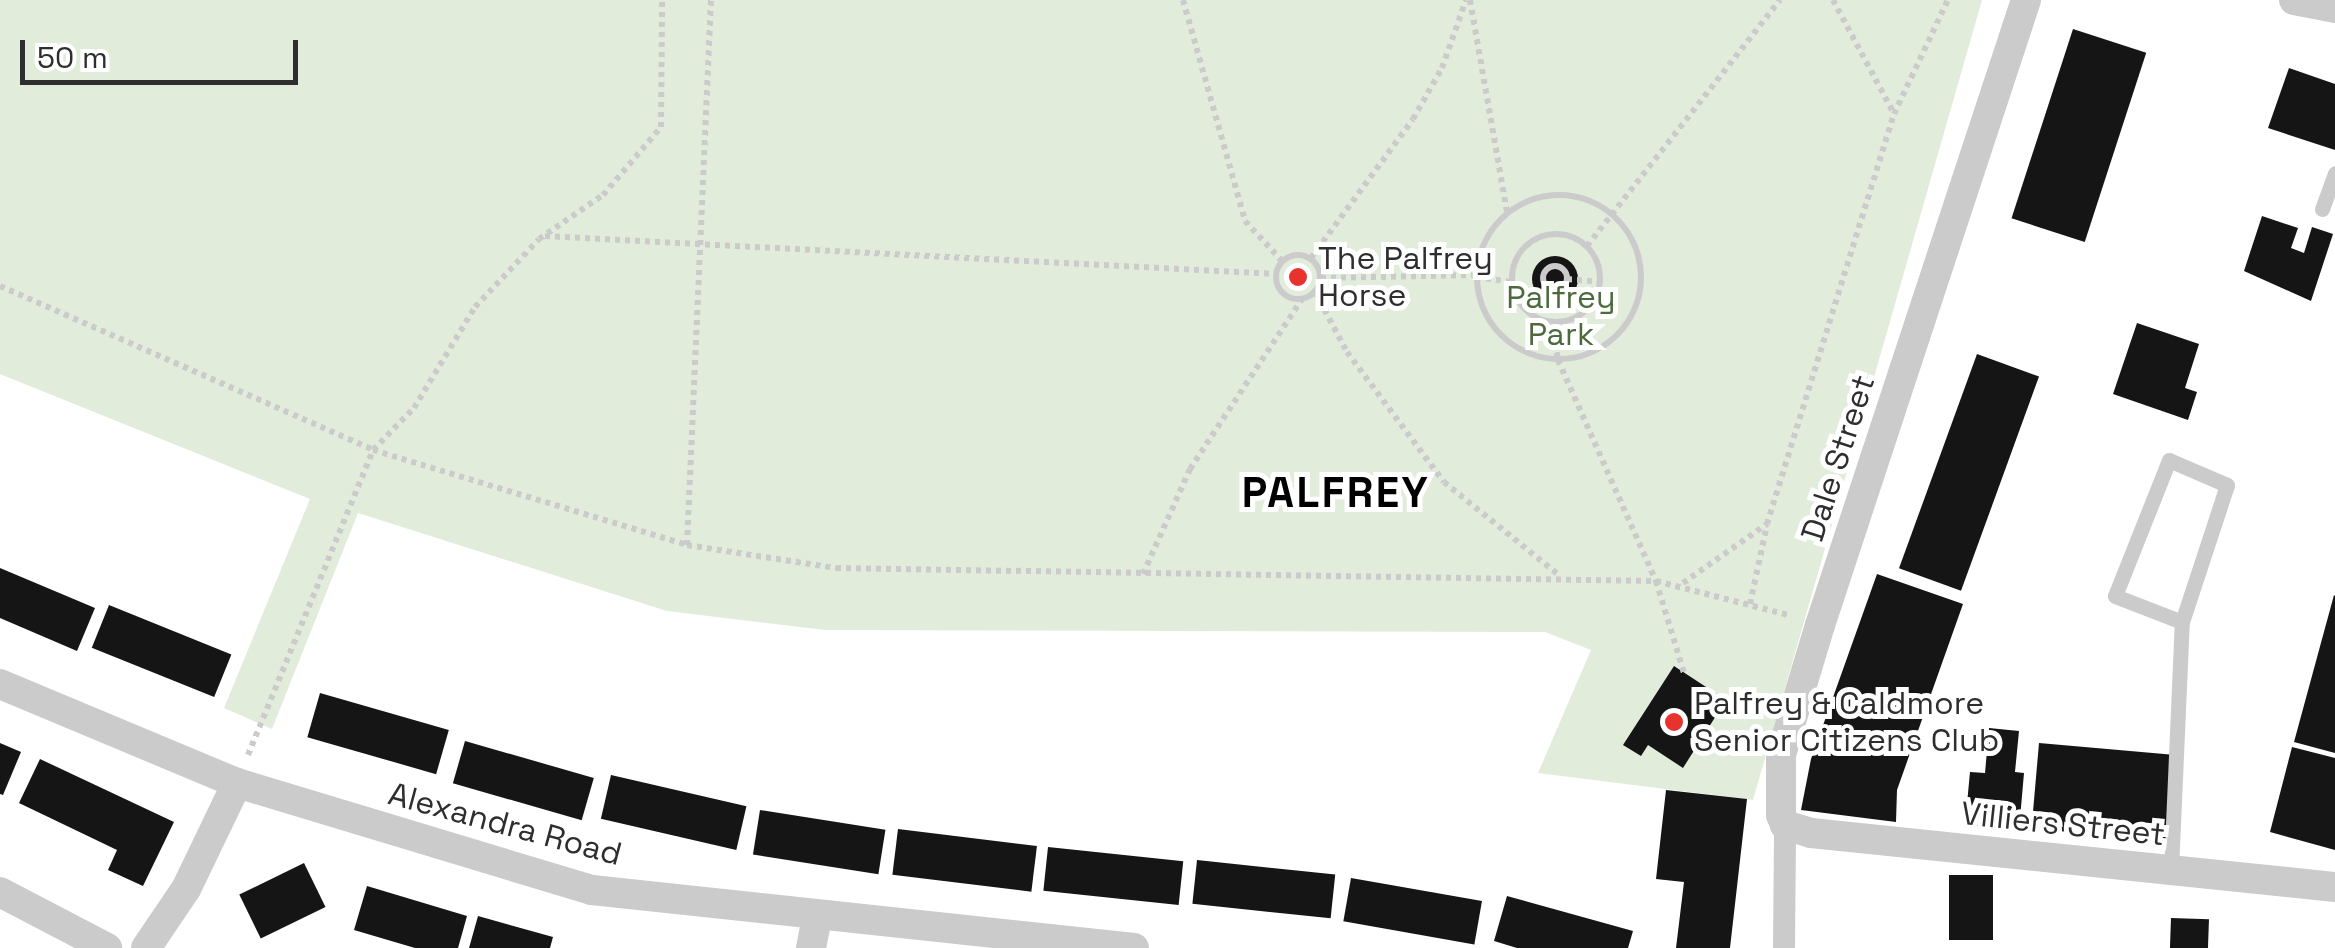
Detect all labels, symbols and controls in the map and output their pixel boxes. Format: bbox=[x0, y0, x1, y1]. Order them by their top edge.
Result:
scale bar bbox=[25, 20, 302, 82]
text: 50 m bbox=[37, 38, 108, 77]
place label: The Palfrey Horse bbox=[1318, 240, 1493, 315]
marker: The Palfrey Horse bbox=[1287, 266, 1309, 288]
park label: Palfrey Park bbox=[1506, 279, 1616, 354]
street label: Dale Street bbox=[1793, 370, 1883, 546]
district label: PALFREY bbox=[1242, 468, 1430, 518]
place label: Palfrey & Caldmore Senior Citizens Club bbox=[1694, 685, 1999, 760]
marker: Palfrey & Caldmore Senior Citizens Club bbox=[1663, 711, 1685, 733]
street label: Alexandra Road bbox=[384, 774, 626, 874]
street label: Villiers Street bbox=[1959, 794, 2167, 854]

